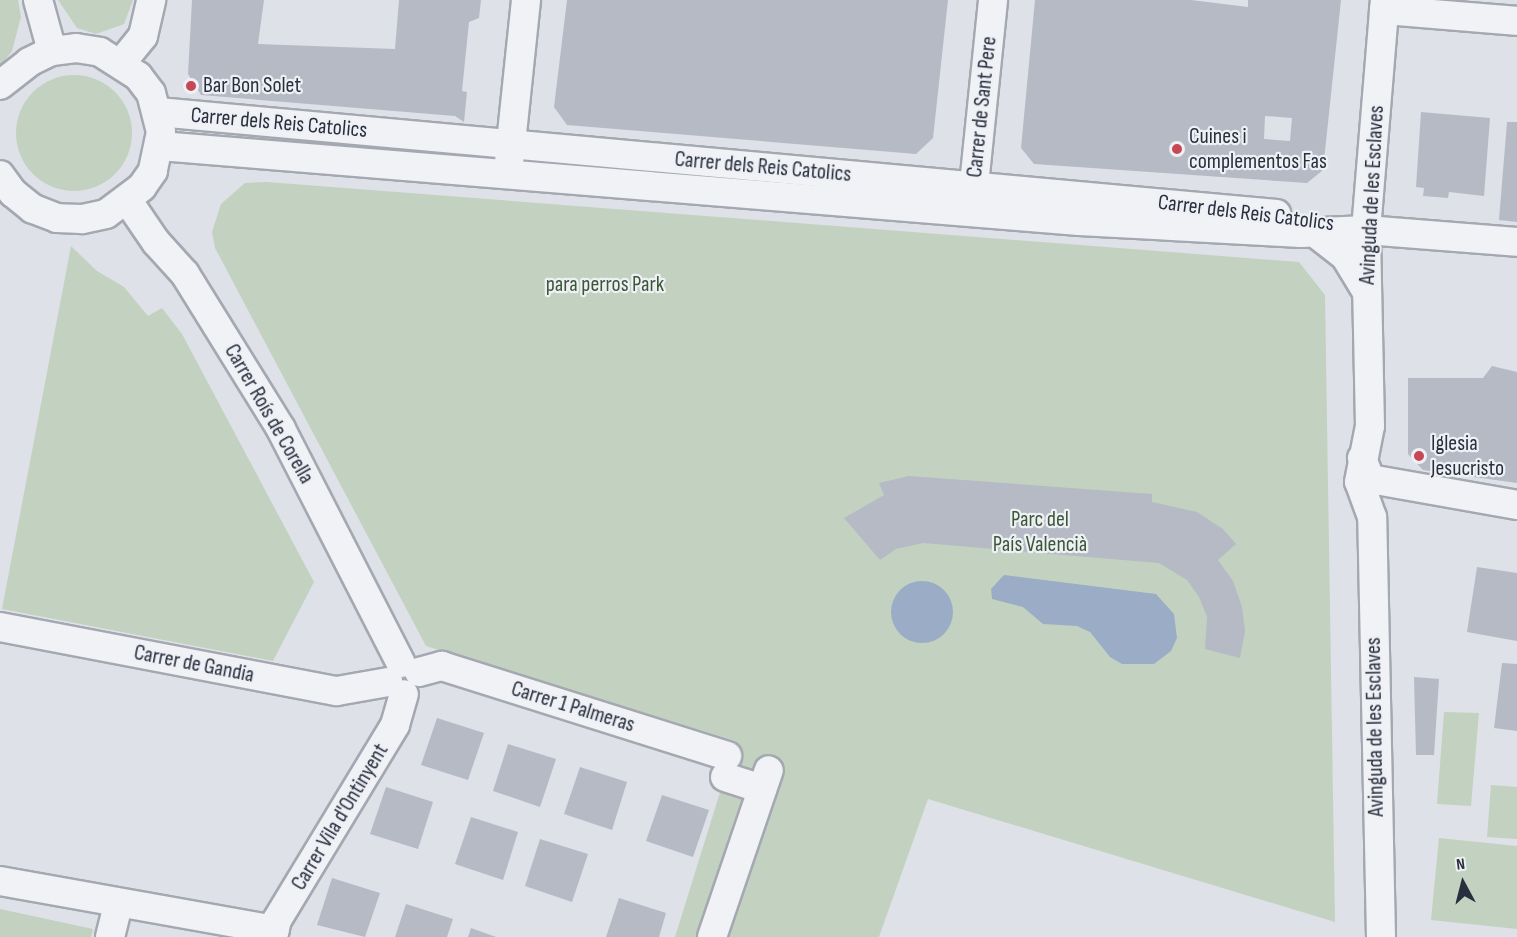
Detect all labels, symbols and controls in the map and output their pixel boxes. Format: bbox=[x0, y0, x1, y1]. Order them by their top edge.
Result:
street label: Carrer de Sant Pere bbox=[961, 35, 1003, 179]
place label: Bar Bon Solet bbox=[203, 73, 301, 99]
marker: Bar Bon Solet bbox=[184, 79, 198, 93]
street label: Carrer dels Reis Catolics bbox=[190, 102, 368, 144]
street label: Avinguda de les Esclaves bbox=[1354, 105, 1390, 285]
place label: Cuines i complementos Fas bbox=[1189, 123, 1327, 174]
marker: Cuines i complementos Fas bbox=[1170, 142, 1184, 156]
street label: Carrer dels Reis Catolics bbox=[674, 146, 852, 188]
street label: Carrer dels Reis Catolics bbox=[1156, 189, 1336, 237]
park label: para perros Park bbox=[546, 272, 664, 298]
street label: Carrer Roís de Corella bbox=[218, 340, 320, 488]
place label: Iglesia Jesucristo bbox=[1431, 430, 1504, 482]
marker: Iglesia Jesucristo bbox=[1412, 449, 1426, 463]
park label: Parc del País Valencià bbox=[993, 506, 1087, 558]
street label: Avinguda de les Esclaves bbox=[1360, 637, 1390, 817]
street label: Carrer de Gandia bbox=[132, 639, 256, 689]
street label: Carrer 1 Palmeras bbox=[508, 676, 638, 738]
street label: Carrer Vila d'Ontinyent bbox=[286, 739, 394, 895]
north arrow bbox=[1433, 853, 1493, 913]
text: N bbox=[1455, 855, 1466, 875]

